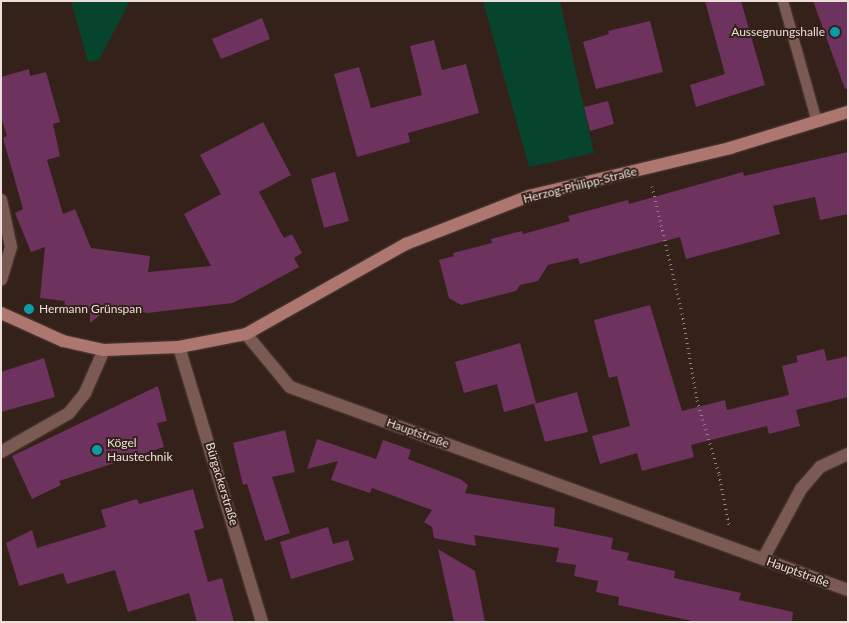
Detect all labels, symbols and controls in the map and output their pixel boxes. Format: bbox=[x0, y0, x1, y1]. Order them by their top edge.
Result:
place label: Aussegnungshalle bbox=[731, 25, 825, 39]
marker: Aussegnungshalle bbox=[829, 26, 841, 38]
street label: Herzog-Philipp-Straße bbox=[522, 164, 638, 206]
place label: Hermann Grünspan bbox=[39, 302, 142, 316]
marker: Hermann Grünspan bbox=[23, 303, 35, 315]
street label: Hauptstraße bbox=[385, 415, 451, 451]
place label: Kögel Haustechnik bbox=[107, 436, 173, 464]
street label: Bürgackerstraße bbox=[203, 441, 241, 527]
marker: Kögel Haustechnik bbox=[91, 444, 103, 456]
street label: Hauptstraße bbox=[765, 554, 831, 590]

